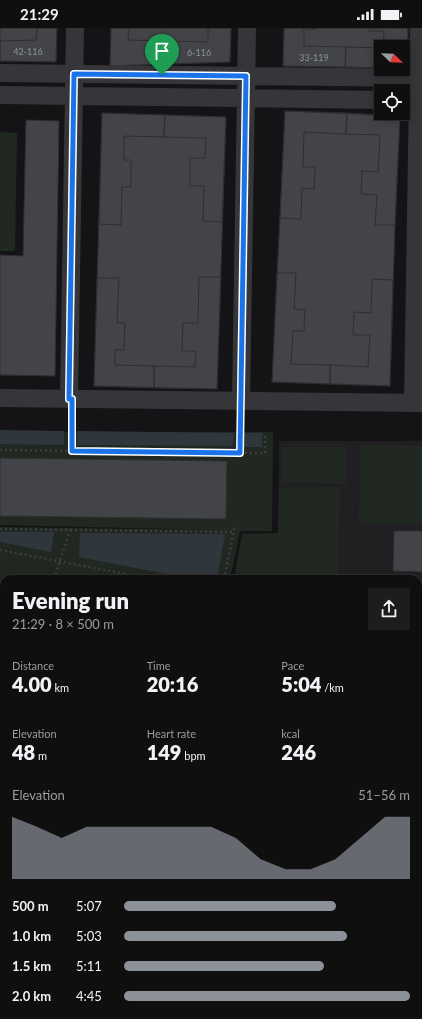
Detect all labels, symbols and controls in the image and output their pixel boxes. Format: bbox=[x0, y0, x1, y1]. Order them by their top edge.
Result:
text: 21:29 bbox=[20, 5, 59, 23]
pin bbox=[145, 34, 179, 75]
icon: arrive bbox=[151, 40, 173, 62]
north arrow bbox=[374, 40, 410, 76]
map controls bbox=[374, 40, 410, 120]
house number: 42-116 bbox=[13, 46, 43, 57]
house number: 6-116 bbox=[187, 47, 211, 58]
house number: 33-119 bbox=[299, 52, 329, 63]
button: locate bbox=[374, 84, 410, 120]
text: Evening run bbox=[12, 587, 129, 614]
button: share bbox=[368, 588, 410, 630]
text: 21:29 · 8 × 500 m bbox=[12, 616, 114, 632]
text: Distance bbox=[12, 659, 54, 672]
text: Time bbox=[147, 659, 171, 672]
text: Pace bbox=[281, 659, 304, 672]
text: 4.00 bbox=[12, 672, 52, 696]
text: 20:16 bbox=[147, 672, 198, 696]
text: 5:04 bbox=[281, 672, 321, 696]
text: km bbox=[52, 681, 69, 694]
text: /km bbox=[321, 681, 344, 694]
text: Elevation bbox=[12, 727, 57, 740]
text: Heart rate bbox=[147, 727, 196, 740]
text: kcal bbox=[281, 727, 300, 740]
text: 48 bbox=[12, 740, 35, 764]
text: 149 bbox=[147, 740, 181, 764]
text: 246 bbox=[281, 740, 316, 764]
text: m bbox=[35, 749, 47, 762]
text: bpm bbox=[181, 749, 206, 762]
text: Elevation bbox=[12, 787, 65, 803]
text: 51–56 m bbox=[358, 787, 410, 803]
text: 500 m bbox=[12, 898, 49, 914]
text: 5:07 bbox=[76, 898, 102, 914]
text: 1.0 km bbox=[12, 928, 51, 944]
text: 5:03 bbox=[76, 928, 102, 944]
text: 1.5 km bbox=[12, 958, 51, 974]
text: 5:11 bbox=[76, 958, 102, 974]
text: 2.0 km bbox=[12, 988, 51, 1004]
text: 4:45 bbox=[76, 988, 102, 1004]

